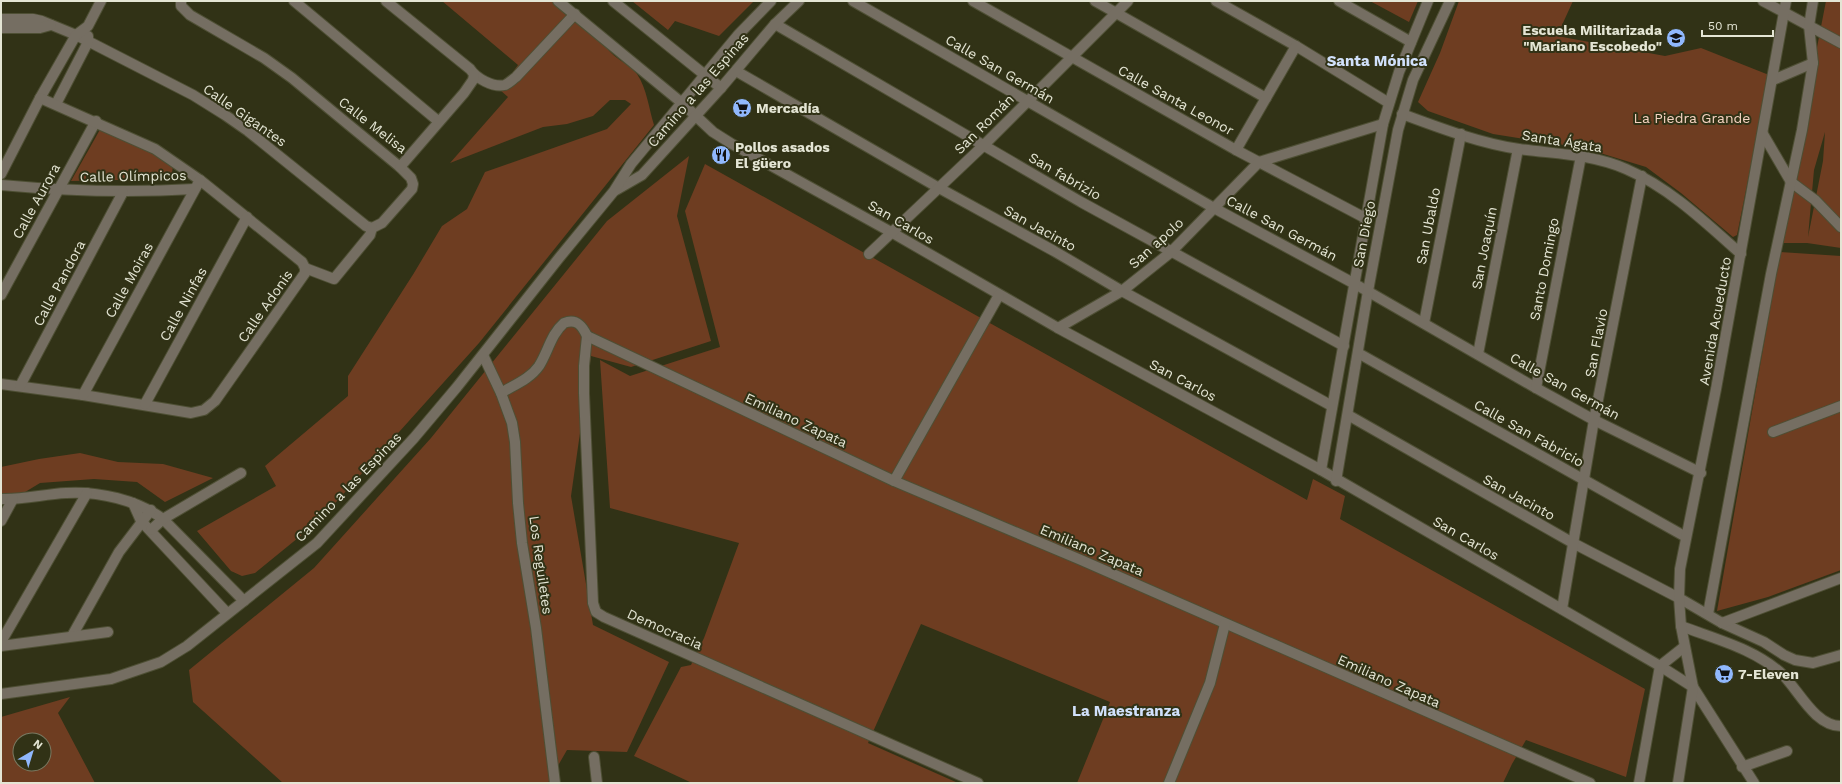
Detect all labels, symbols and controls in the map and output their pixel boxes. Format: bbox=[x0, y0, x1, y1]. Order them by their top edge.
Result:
scale bar bbox=[1702, 12, 1773, 38]
text: 50 m bbox=[1708, 19, 1738, 33]
place label: Escuela Militarizada "Mariano Escobedo" bbox=[1522, 22, 1663, 54]
school or university icon: Escuela Militarizada "Mariano Escobedo" bbox=[1665, 27, 1687, 49]
street label: Camino a las Espinas bbox=[644, 30, 752, 150]
street label: Calle San Germán bbox=[943, 31, 1057, 107]
district label: Santa Mónica bbox=[1327, 52, 1428, 70]
street label: Calle Santa Leonor bbox=[1115, 62, 1237, 139]
street label: Calle Gigantes bbox=[200, 80, 290, 150]
street label: San Román bbox=[951, 91, 1017, 157]
street label: Calle Melisa bbox=[336, 93, 410, 157]
supermarket icon: Mercadía bbox=[731, 97, 753, 119]
place label: Mercadía bbox=[756, 100, 821, 116]
park label: La Piedra Grande bbox=[1634, 110, 1750, 126]
street label: Santa Ágata bbox=[1521, 127, 1603, 155]
place label: Pollos asados El güero bbox=[735, 139, 830, 171]
restaurant icon: Pollos asados El güero bbox=[710, 144, 732, 166]
street label: San fabrizio bbox=[1026, 149, 1104, 203]
street label: Calle Aurora bbox=[9, 161, 63, 241]
street label: Calle Olímpicos bbox=[79, 167, 187, 185]
street label: San Ubaldo bbox=[1413, 186, 1443, 266]
street label: Calle San Germán bbox=[1224, 192, 1340, 264]
street label: San Carlos bbox=[865, 197, 937, 247]
street label: San Diego bbox=[1350, 199, 1378, 269]
street label: San Jacinto bbox=[1001, 202, 1079, 254]
street label: San Joaquín bbox=[1468, 205, 1500, 291]
street label: San apolo bbox=[1125, 214, 1187, 272]
street label: Santo Domingo bbox=[1526, 216, 1562, 322]
street label: Calle Pandora bbox=[30, 237, 88, 329]
street label: Calle Moiras bbox=[102, 240, 156, 320]
street label: Avenida Acueducto bbox=[1696, 255, 1734, 387]
street label: Calle Ninfas bbox=[156, 264, 210, 344]
street label: Calle Adonis bbox=[234, 267, 296, 345]
street label: San Flavio bbox=[1581, 307, 1611, 379]
street label: Calle San Germán bbox=[1507, 349, 1623, 423]
street label: San Carlos bbox=[1147, 356, 1219, 404]
street label: Emiliano Zapata bbox=[742, 389, 850, 451]
street label: Calle San Fabricio bbox=[1471, 396, 1587, 470]
street label: Camino a las Espinas bbox=[292, 429, 404, 545]
street label: San Jacinto bbox=[1480, 471, 1558, 523]
street label: San Carlos bbox=[1430, 513, 1502, 563]
street label: Los Reguiletes bbox=[526, 515, 556, 615]
street label: Emiliano Zapata bbox=[1038, 521, 1146, 579]
street label: Democracia bbox=[625, 605, 705, 653]
street label: Emiliano Zapata bbox=[1335, 651, 1443, 711]
supermarket icon: 7-Eleven bbox=[1713, 663, 1735, 685]
place label: 7-Eleven bbox=[1738, 666, 1799, 682]
district label: La Maestranza bbox=[1072, 702, 1180, 720]
north arrow bbox=[12, 732, 52, 772]
text: N bbox=[31, 737, 45, 752]

